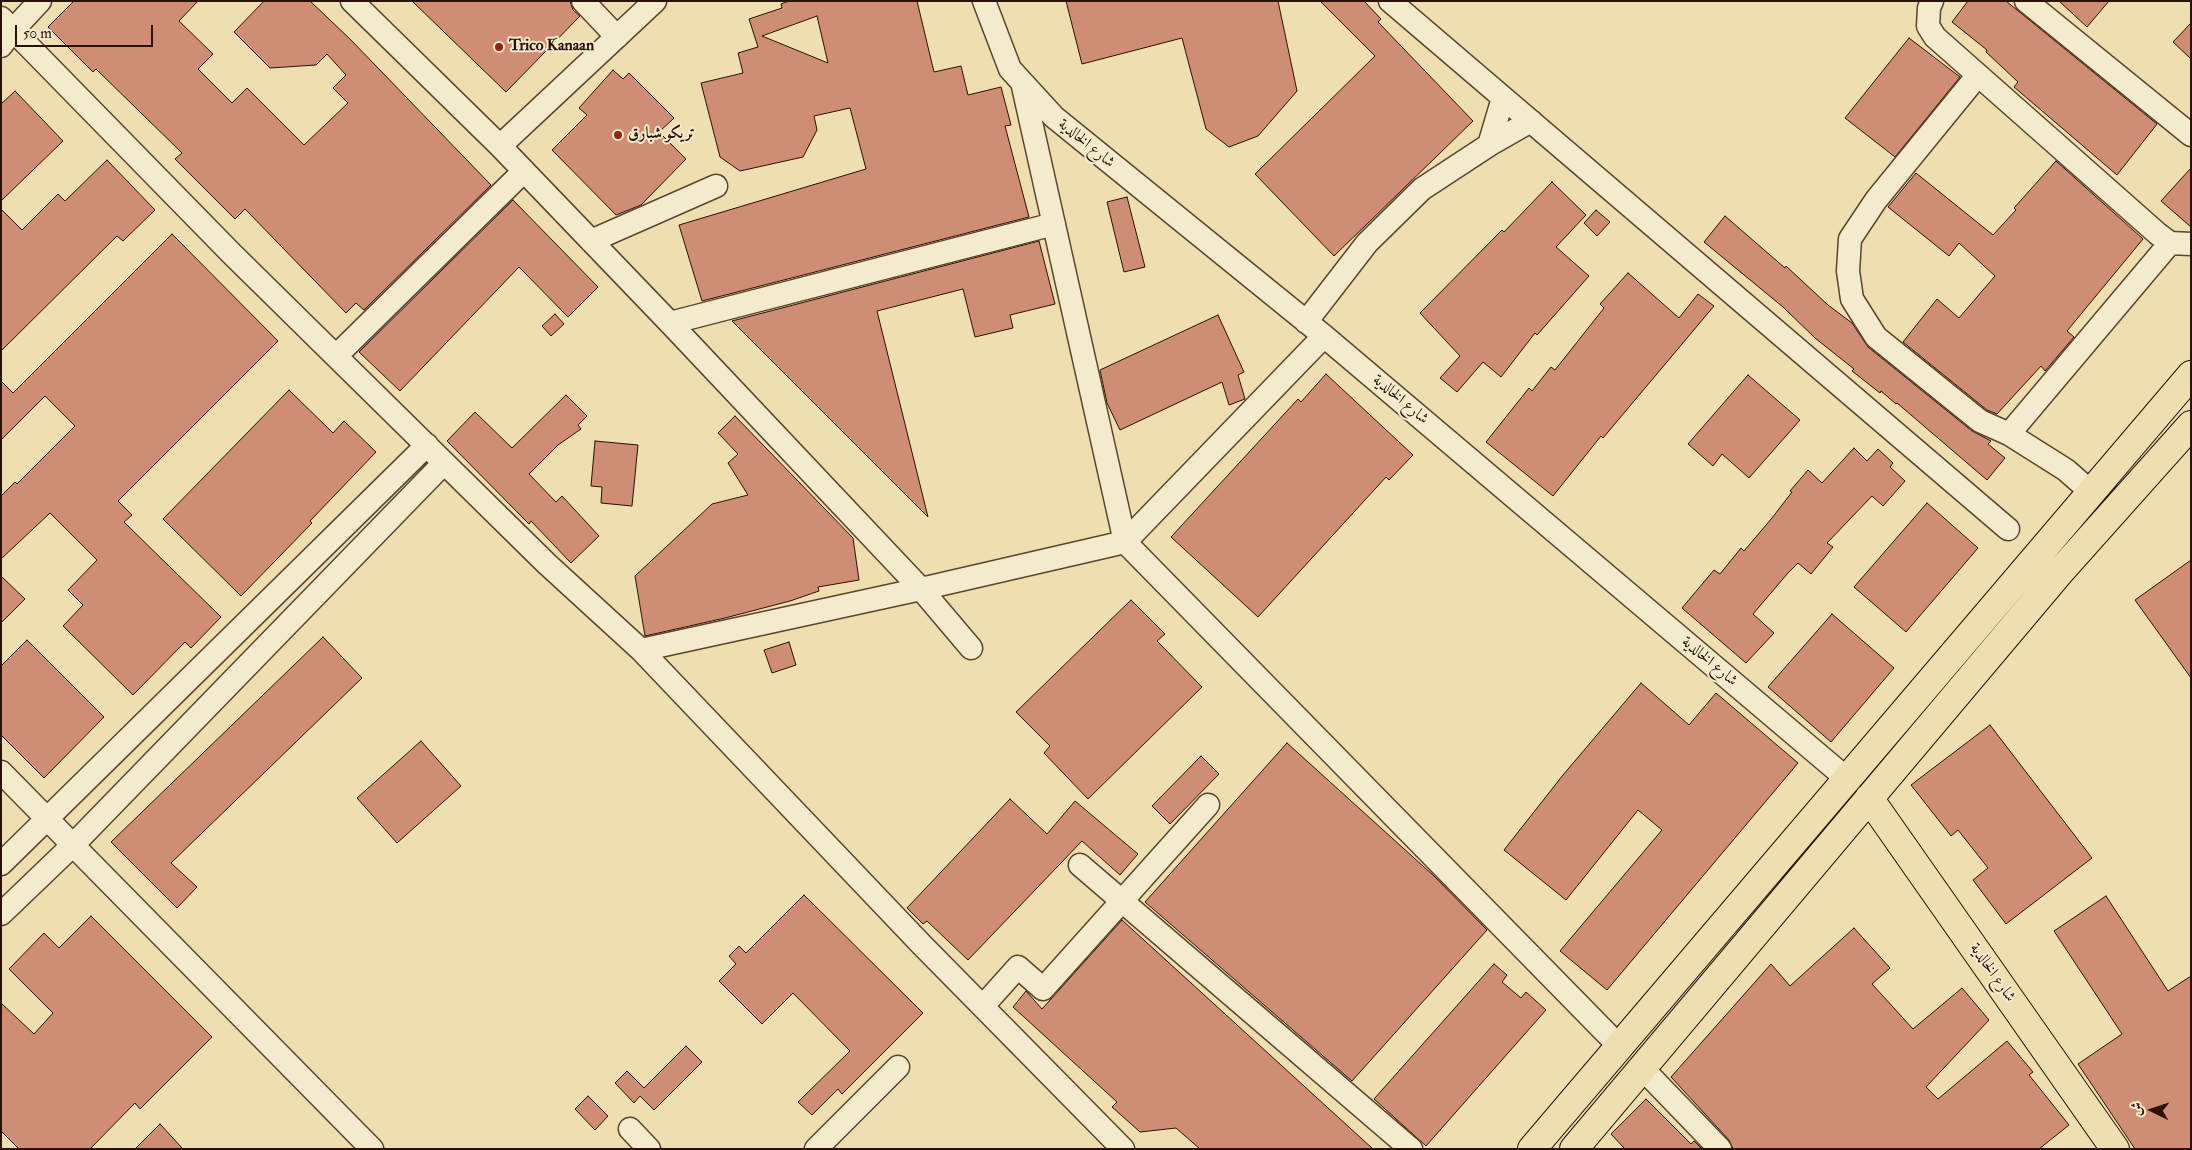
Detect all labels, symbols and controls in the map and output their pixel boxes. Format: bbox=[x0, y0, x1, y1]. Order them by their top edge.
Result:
scale bar bbox=[18, 15, 155, 47]
text: 50 m bbox=[23, 24, 52, 43]
place label: Trico Kanaan bbox=[509, 37, 594, 57]
marker: Trico Kanaan bbox=[493, 41, 505, 53]
street label: شارع الخالدية bbox=[1054, 115, 1118, 173]
place label: تريكو شبارق bbox=[628, 125, 695, 145]
marker: تريكو شبارق bbox=[612, 129, 624, 141]
street label: شارع الخالدية bbox=[1368, 371, 1432, 429]
street label: شارع الخالدية bbox=[1677, 633, 1741, 691]
street label: شارع الخالدية bbox=[1965, 940, 2019, 1006]
north arrow bbox=[2127, 1085, 2177, 1135]
text: ش bbox=[2128, 1101, 2146, 1116]

